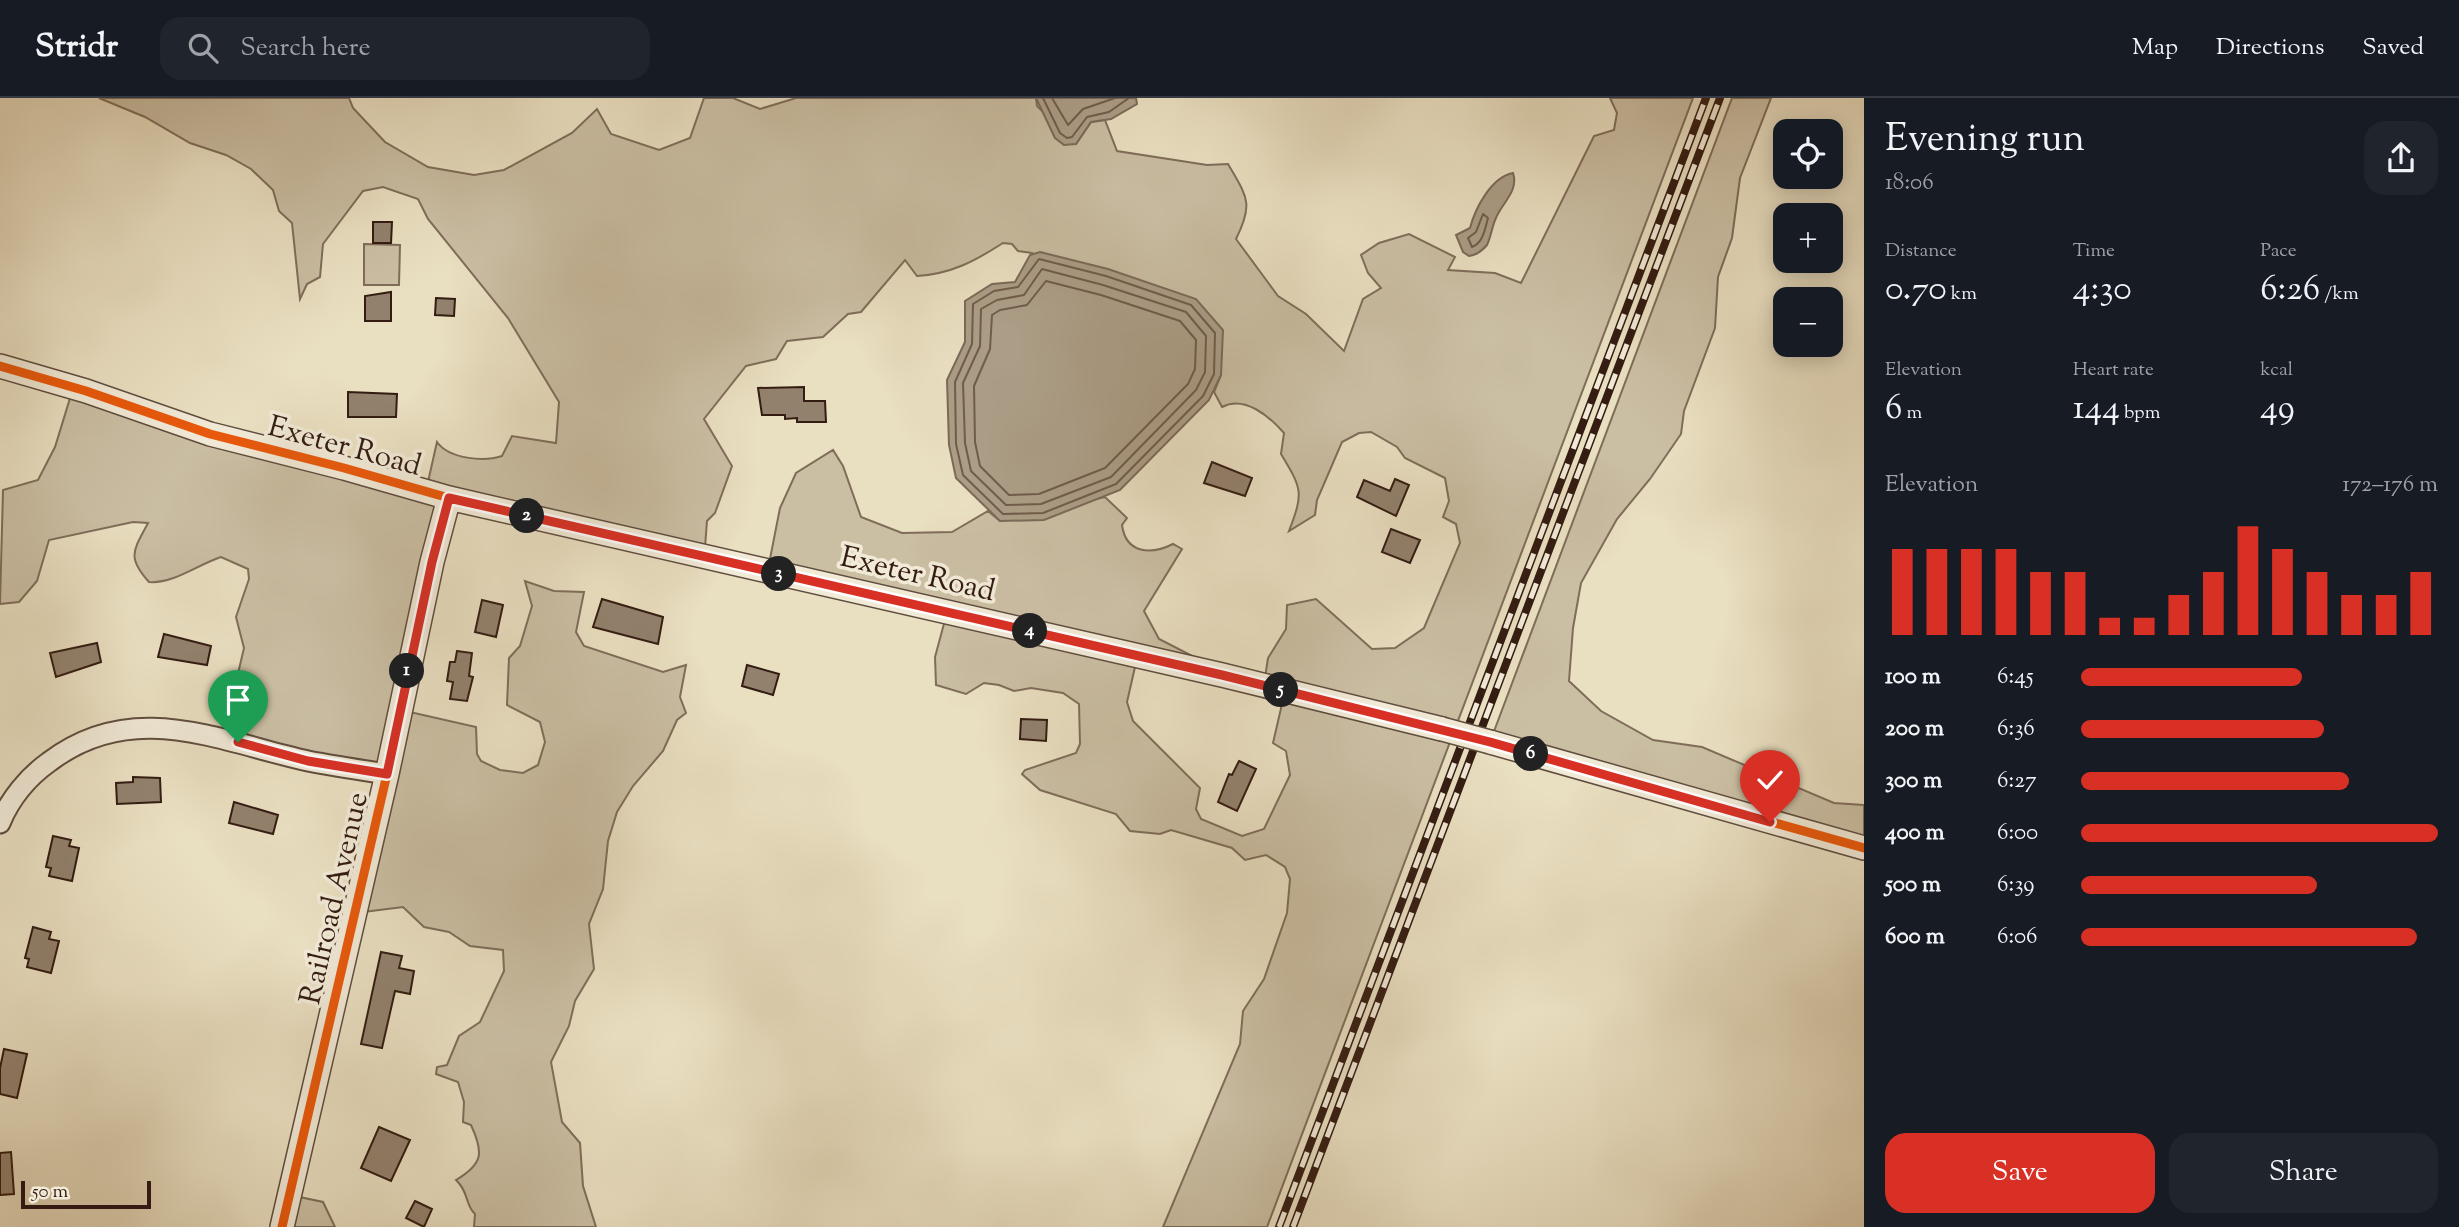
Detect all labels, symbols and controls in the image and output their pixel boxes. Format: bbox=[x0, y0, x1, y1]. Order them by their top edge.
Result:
search box bbox=[160, 17, 650, 80]
text: Stridr bbox=[35, 24, 118, 72]
icon: search bbox=[184, 29, 222, 67]
text: Search here bbox=[240, 30, 371, 67]
text: Map bbox=[2132, 31, 2178, 65]
text: Directions bbox=[2216, 31, 2324, 65]
text: Saved bbox=[2362, 31, 2424, 65]
text: Evening run bbox=[1885, 114, 2085, 168]
map controls bbox=[1773, 119, 1843, 357]
button: locate bbox=[1773, 119, 1843, 189]
button: share bbox=[2364, 121, 2438, 195]
text: 18:06 bbox=[1885, 167, 1934, 200]
button: + bbox=[1773, 203, 1843, 273]
text: Distance bbox=[1885, 238, 1957, 265]
text: Time bbox=[2073, 238, 2115, 265]
text: Pace bbox=[2260, 238, 2297, 265]
text: 0.70 bbox=[1885, 265, 1947, 316]
text: 4:30 bbox=[2073, 265, 2132, 316]
text: 6:26 bbox=[2260, 265, 2320, 316]
text: km bbox=[1947, 281, 1977, 308]
text: /km bbox=[2320, 281, 2359, 308]
button: − bbox=[1773, 287, 1843, 357]
text: Elevation bbox=[1885, 357, 1962, 384]
text: Heart rate bbox=[2073, 357, 2154, 384]
text: kcal bbox=[2260, 357, 2293, 384]
text: 6 bbox=[1885, 384, 1902, 435]
text: 144 bbox=[2073, 384, 2120, 435]
text: 49 bbox=[2260, 384, 2295, 435]
text: m bbox=[1902, 400, 1922, 427]
text: bpm bbox=[2120, 400, 2160, 427]
street label: Exeter Road bbox=[263, 406, 426, 489]
text: Elevation bbox=[1885, 469, 1978, 502]
text: 172–176 m bbox=[2342, 469, 2438, 502]
pin: 2 bbox=[510, 498, 544, 534]
text: 2 bbox=[522, 502, 531, 529]
street label: Exeter Road bbox=[836, 537, 999, 614]
pin: 3 bbox=[762, 556, 796, 592]
text: 3 bbox=[775, 560, 782, 587]
pin: 4 bbox=[1012, 614, 1048, 648]
text: 4 bbox=[1025, 617, 1034, 644]
pin: 1 bbox=[390, 654, 424, 688]
text: 1 bbox=[403, 657, 410, 684]
text: 100 m bbox=[1885, 661, 1941, 694]
text: 6:45 bbox=[1997, 661, 2034, 694]
pin bbox=[208, 670, 268, 742]
pin: 5 bbox=[1264, 672, 1298, 708]
text: 5 bbox=[1277, 676, 1284, 703]
icon: arrive bbox=[219, 681, 257, 719]
text: 200 m bbox=[1885, 713, 1944, 746]
text: 6:36 bbox=[1997, 713, 2035, 746]
pin: 6 bbox=[1514, 736, 1548, 772]
text: 6 bbox=[1526, 740, 1535, 767]
pin bbox=[1740, 750, 1800, 822]
icon: check bbox=[1751, 761, 1789, 799]
text: 300 m bbox=[1885, 765, 1942, 798]
text: 6:27 bbox=[1997, 765, 2036, 798]
street label: Railroad Avenue bbox=[290, 788, 381, 1009]
text: 400 m bbox=[1885, 817, 1945, 850]
text: 6:00 bbox=[1997, 817, 2038, 850]
text: 500 m bbox=[1885, 869, 1941, 902]
text: 6:39 bbox=[1997, 869, 2034, 902]
text: 600 m bbox=[1885, 921, 1945, 954]
text: 6:06 bbox=[1997, 921, 2038, 954]
button: Save bbox=[1885, 1133, 2155, 1213]
button: Share bbox=[2169, 1133, 2438, 1213]
scale bar bbox=[21, 1178, 150, 1210]
text: 50 m bbox=[32, 1179, 68, 1206]

